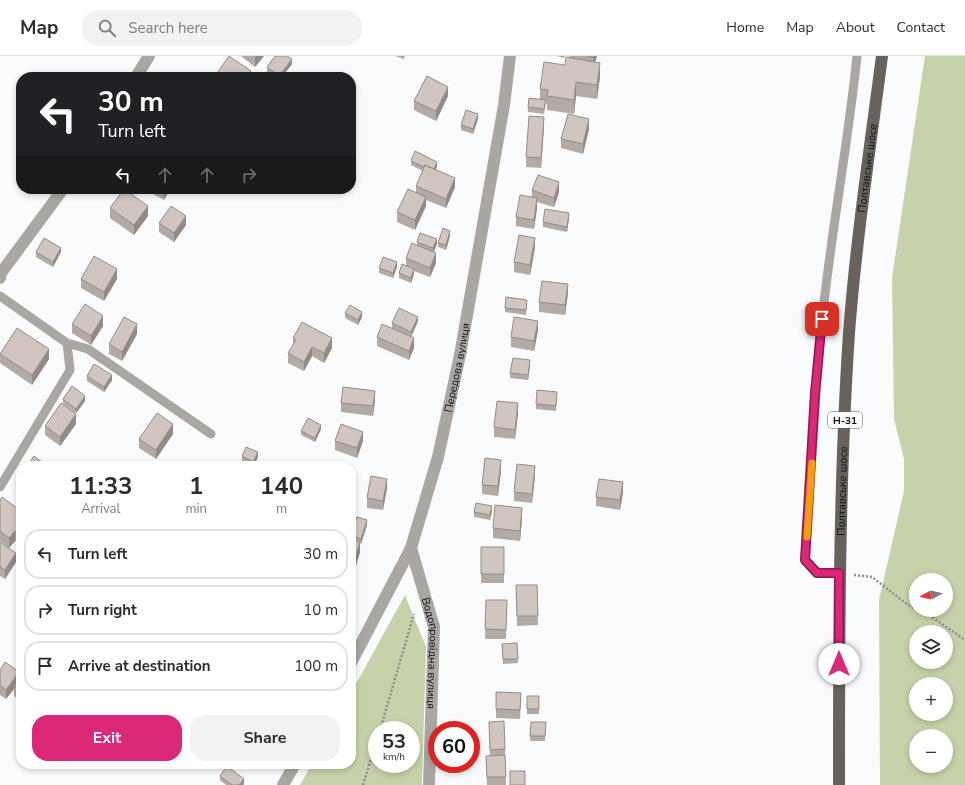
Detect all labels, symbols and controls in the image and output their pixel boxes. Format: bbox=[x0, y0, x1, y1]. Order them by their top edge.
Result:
search box bbox=[82, 10, 362, 46]
text: Map bbox=[20, 15, 58, 41]
icon: search bbox=[96, 17, 118, 39]
text: Search here bbox=[128, 18, 208, 38]
text: Home bbox=[726, 18, 764, 37]
text: Map bbox=[786, 18, 814, 37]
text: About bbox=[836, 18, 875, 37]
text: Contact bbox=[897, 18, 945, 37]
text: 30 m bbox=[98, 83, 164, 121]
icon: left bbox=[32, 88, 84, 140]
text: Turn left bbox=[98, 119, 166, 143]
street label: Полтавське шосе bbox=[854, 123, 881, 214]
icon: left bbox=[112, 164, 134, 186]
icon: ahead bbox=[154, 164, 176, 186]
icon: ahead bbox=[196, 164, 218, 186]
icon: right bbox=[238, 164, 260, 186]
pin bbox=[805, 302, 839, 336]
icon: arrive bbox=[811, 308, 833, 330]
street label: Передова вулиця bbox=[441, 322, 474, 414]
road number: Н-31 bbox=[828, 412, 862, 428]
street label: Полтавське шосе bbox=[834, 446, 851, 536]
text: 11:33 bbox=[69, 470, 132, 502]
text: 1 bbox=[189, 470, 203, 502]
text: 140 bbox=[260, 470, 303, 502]
text: Arrival bbox=[81, 500, 120, 518]
text: min bbox=[185, 500, 207, 518]
text: m bbox=[276, 500, 287, 518]
icon: left bbox=[34, 543, 56, 565]
text: Turn left bbox=[68, 544, 127, 564]
text: 30 m bbox=[303, 544, 338, 564]
north arrow bbox=[909, 573, 953, 617]
map controls bbox=[909, 573, 953, 773]
street label: Водопровідна вулиця bbox=[418, 596, 441, 709]
icon: right bbox=[34, 599, 56, 621]
text: Turn right bbox=[68, 600, 137, 620]
text: 10 m bbox=[303, 600, 338, 620]
button: layers bbox=[909, 625, 953, 669]
position arrow bbox=[818, 643, 860, 685]
icon: arrive bbox=[34, 655, 56, 677]
text: Arrive at destination bbox=[68, 656, 211, 676]
text: 100 m bbox=[294, 656, 338, 676]
button: + bbox=[909, 677, 953, 721]
button: Exit bbox=[32, 715, 182, 761]
button: Share bbox=[190, 715, 340, 761]
speed limit sign: 60 bbox=[428, 721, 480, 773]
text: 53 bbox=[382, 728, 406, 755]
button: − bbox=[909, 729, 953, 773]
text: km/h bbox=[383, 750, 405, 764]

